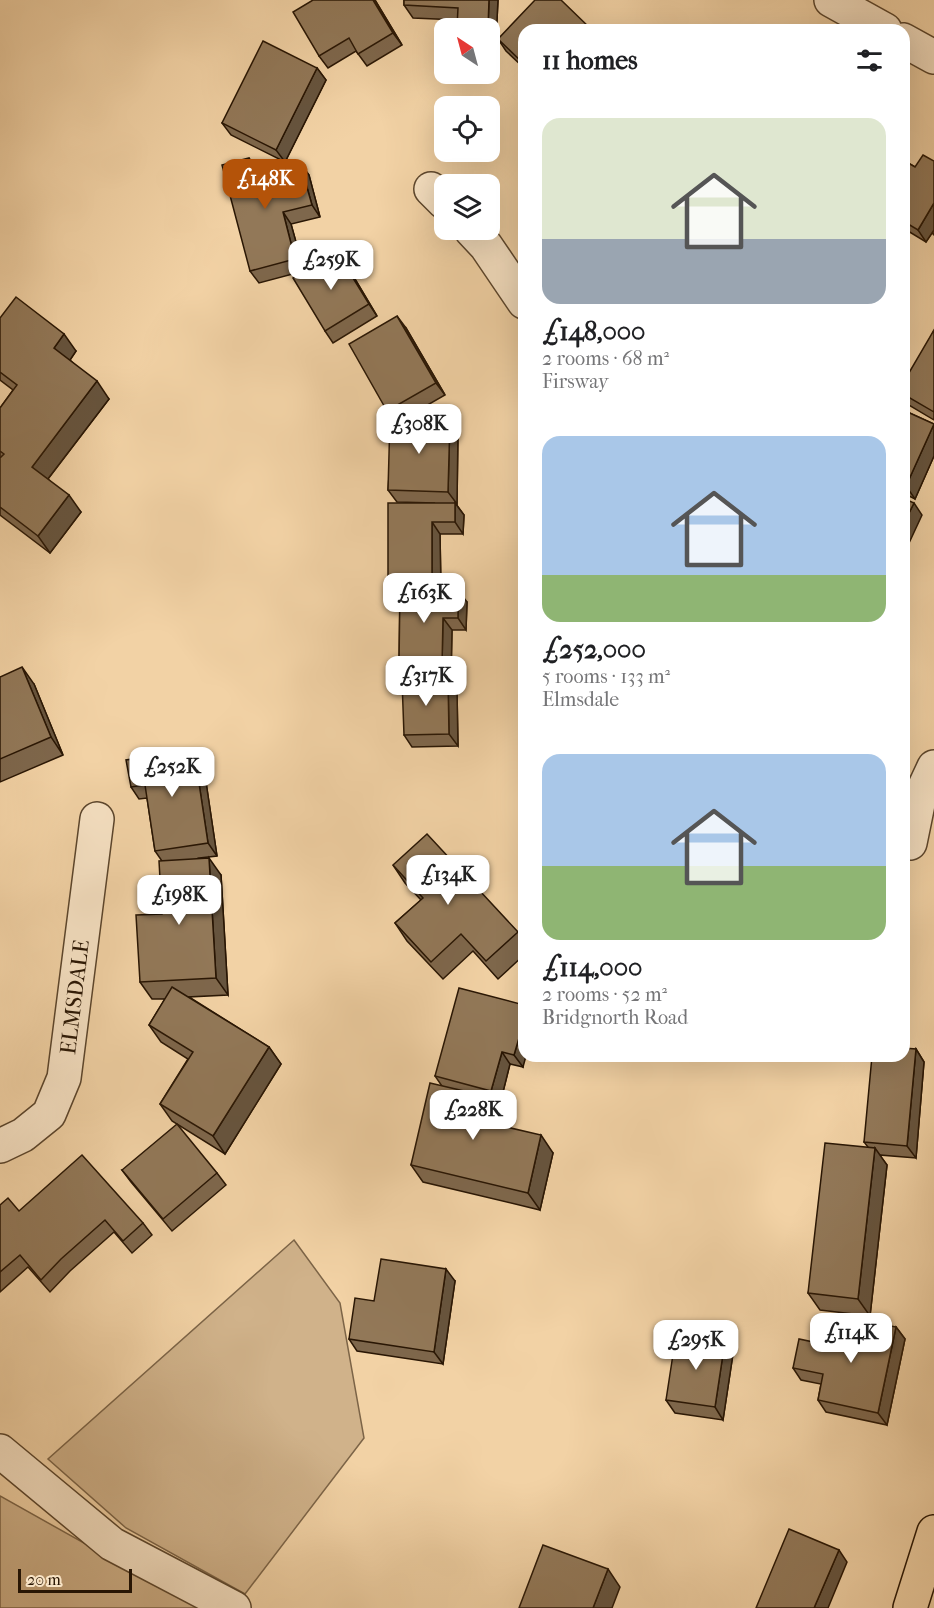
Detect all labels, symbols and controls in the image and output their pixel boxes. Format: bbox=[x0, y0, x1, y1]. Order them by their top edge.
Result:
north arrow bbox=[434, 18, 500, 84]
map controls bbox=[434, 18, 500, 240]
icon: filters bbox=[853, 44, 886, 77]
text: 11 homes bbox=[542, 45, 638, 76]
button: locate bbox=[434, 96, 500, 162]
icon: home bbox=[660, 157, 768, 265]
pin: £148K bbox=[223, 159, 307, 210]
text: £148K bbox=[237, 167, 293, 190]
button: layers bbox=[434, 174, 500, 240]
pin: £259K bbox=[289, 240, 373, 291]
text: £259K bbox=[302, 248, 360, 271]
text: £148,000 bbox=[542, 316, 645, 347]
text: 2 rooms · 68 m² bbox=[542, 347, 669, 370]
text: Firsway bbox=[542, 370, 609, 393]
pin: £308K bbox=[377, 404, 461, 455]
text: £308K bbox=[390, 412, 448, 435]
icon: home bbox=[660, 475, 768, 583]
pin: £163K bbox=[382, 573, 466, 624]
text: £163K bbox=[397, 581, 451, 604]
text: £252,000 bbox=[542, 634, 646, 665]
pin: £317K bbox=[384, 656, 468, 707]
text: £317K bbox=[400, 664, 452, 687]
text: 5 rooms · 133 m² bbox=[542, 665, 670, 688]
text: Elmsdale bbox=[542, 688, 619, 711]
pin: £252K bbox=[130, 747, 214, 798]
text: £252K bbox=[143, 755, 201, 778]
icon: home bbox=[660, 793, 768, 901]
pin: £134K bbox=[406, 855, 490, 906]
text: £134K bbox=[420, 863, 476, 886]
pin: £198K bbox=[137, 875, 221, 926]
text: £198K bbox=[151, 883, 207, 906]
street label: ELMSDALE bbox=[55, 938, 95, 1056]
text: £114,000 bbox=[542, 952, 642, 983]
text: 2 rooms · 52 m² bbox=[542, 983, 667, 1006]
text: Bridgnorth Road bbox=[542, 1006, 688, 1029]
pin: £228K bbox=[431, 1090, 515, 1141]
text: £228K bbox=[444, 1098, 502, 1121]
pin: £114K bbox=[809, 1313, 893, 1364]
pin: £295K bbox=[654, 1320, 738, 1371]
text: £114K bbox=[824, 1321, 878, 1344]
text: £295K bbox=[667, 1328, 725, 1351]
scale bar bbox=[18, 1566, 132, 1594]
text: 20 m bbox=[27, 1570, 61, 1589]

